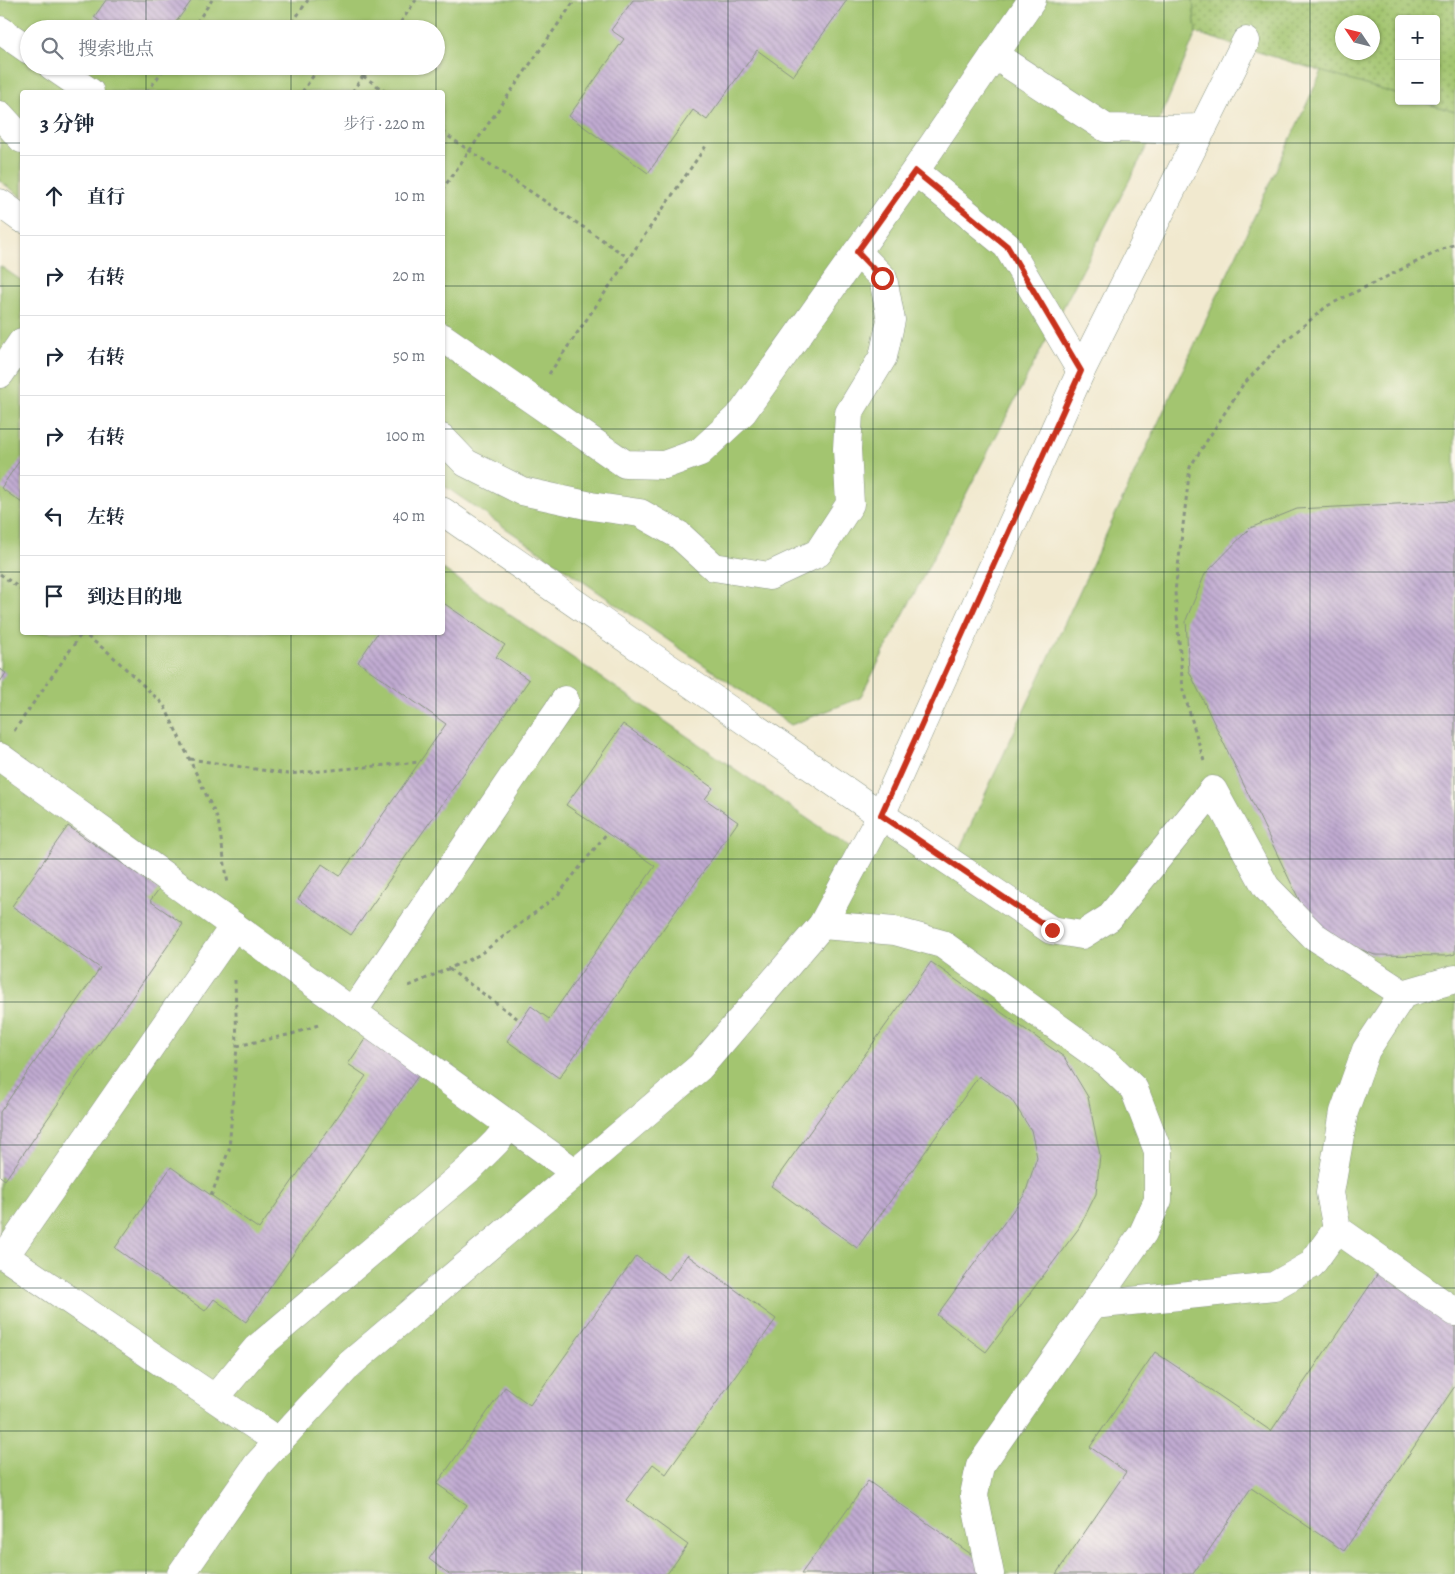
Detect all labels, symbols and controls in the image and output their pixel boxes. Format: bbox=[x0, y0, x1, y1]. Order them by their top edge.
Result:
north arrow bbox=[1335, 15, 1380, 60]
map controls bbox=[1395, 15, 1440, 105]
button: + bbox=[1395, 15, 1440, 60]
search box bbox=[20, 20, 445, 75]
icon: search bbox=[38, 34, 66, 62]
text: 搜索地点 bbox=[78, 36, 154, 62]
button: − bbox=[1395, 60, 1440, 105]
text: 3 分钟 bbox=[40, 110, 95, 138]
text: 步行 · 220 m bbox=[343, 113, 425, 135]
icon: ahead bbox=[40, 182, 68, 210]
text: 直行 bbox=[87, 184, 125, 210]
text: 10 m bbox=[395, 185, 425, 207]
icon: right bbox=[40, 262, 68, 290]
text: 右转 bbox=[87, 264, 125, 290]
text: 20 m bbox=[392, 265, 425, 287]
route start bbox=[871, 267, 894, 290]
icon: right bbox=[40, 342, 68, 370]
text: 右转 bbox=[87, 344, 125, 370]
text: 50 m bbox=[393, 345, 425, 367]
icon: right bbox=[40, 422, 68, 450]
text: 右转 bbox=[87, 424, 125, 450]
text: 100 m bbox=[386, 425, 425, 447]
icon: left bbox=[40, 502, 68, 530]
text: 左转 bbox=[87, 504, 125, 530]
text: 40 m bbox=[393, 505, 425, 527]
icon: arrive bbox=[40, 582, 68, 610]
text: 到达目的地 bbox=[87, 584, 182, 610]
route end bbox=[1041, 919, 1064, 942]

